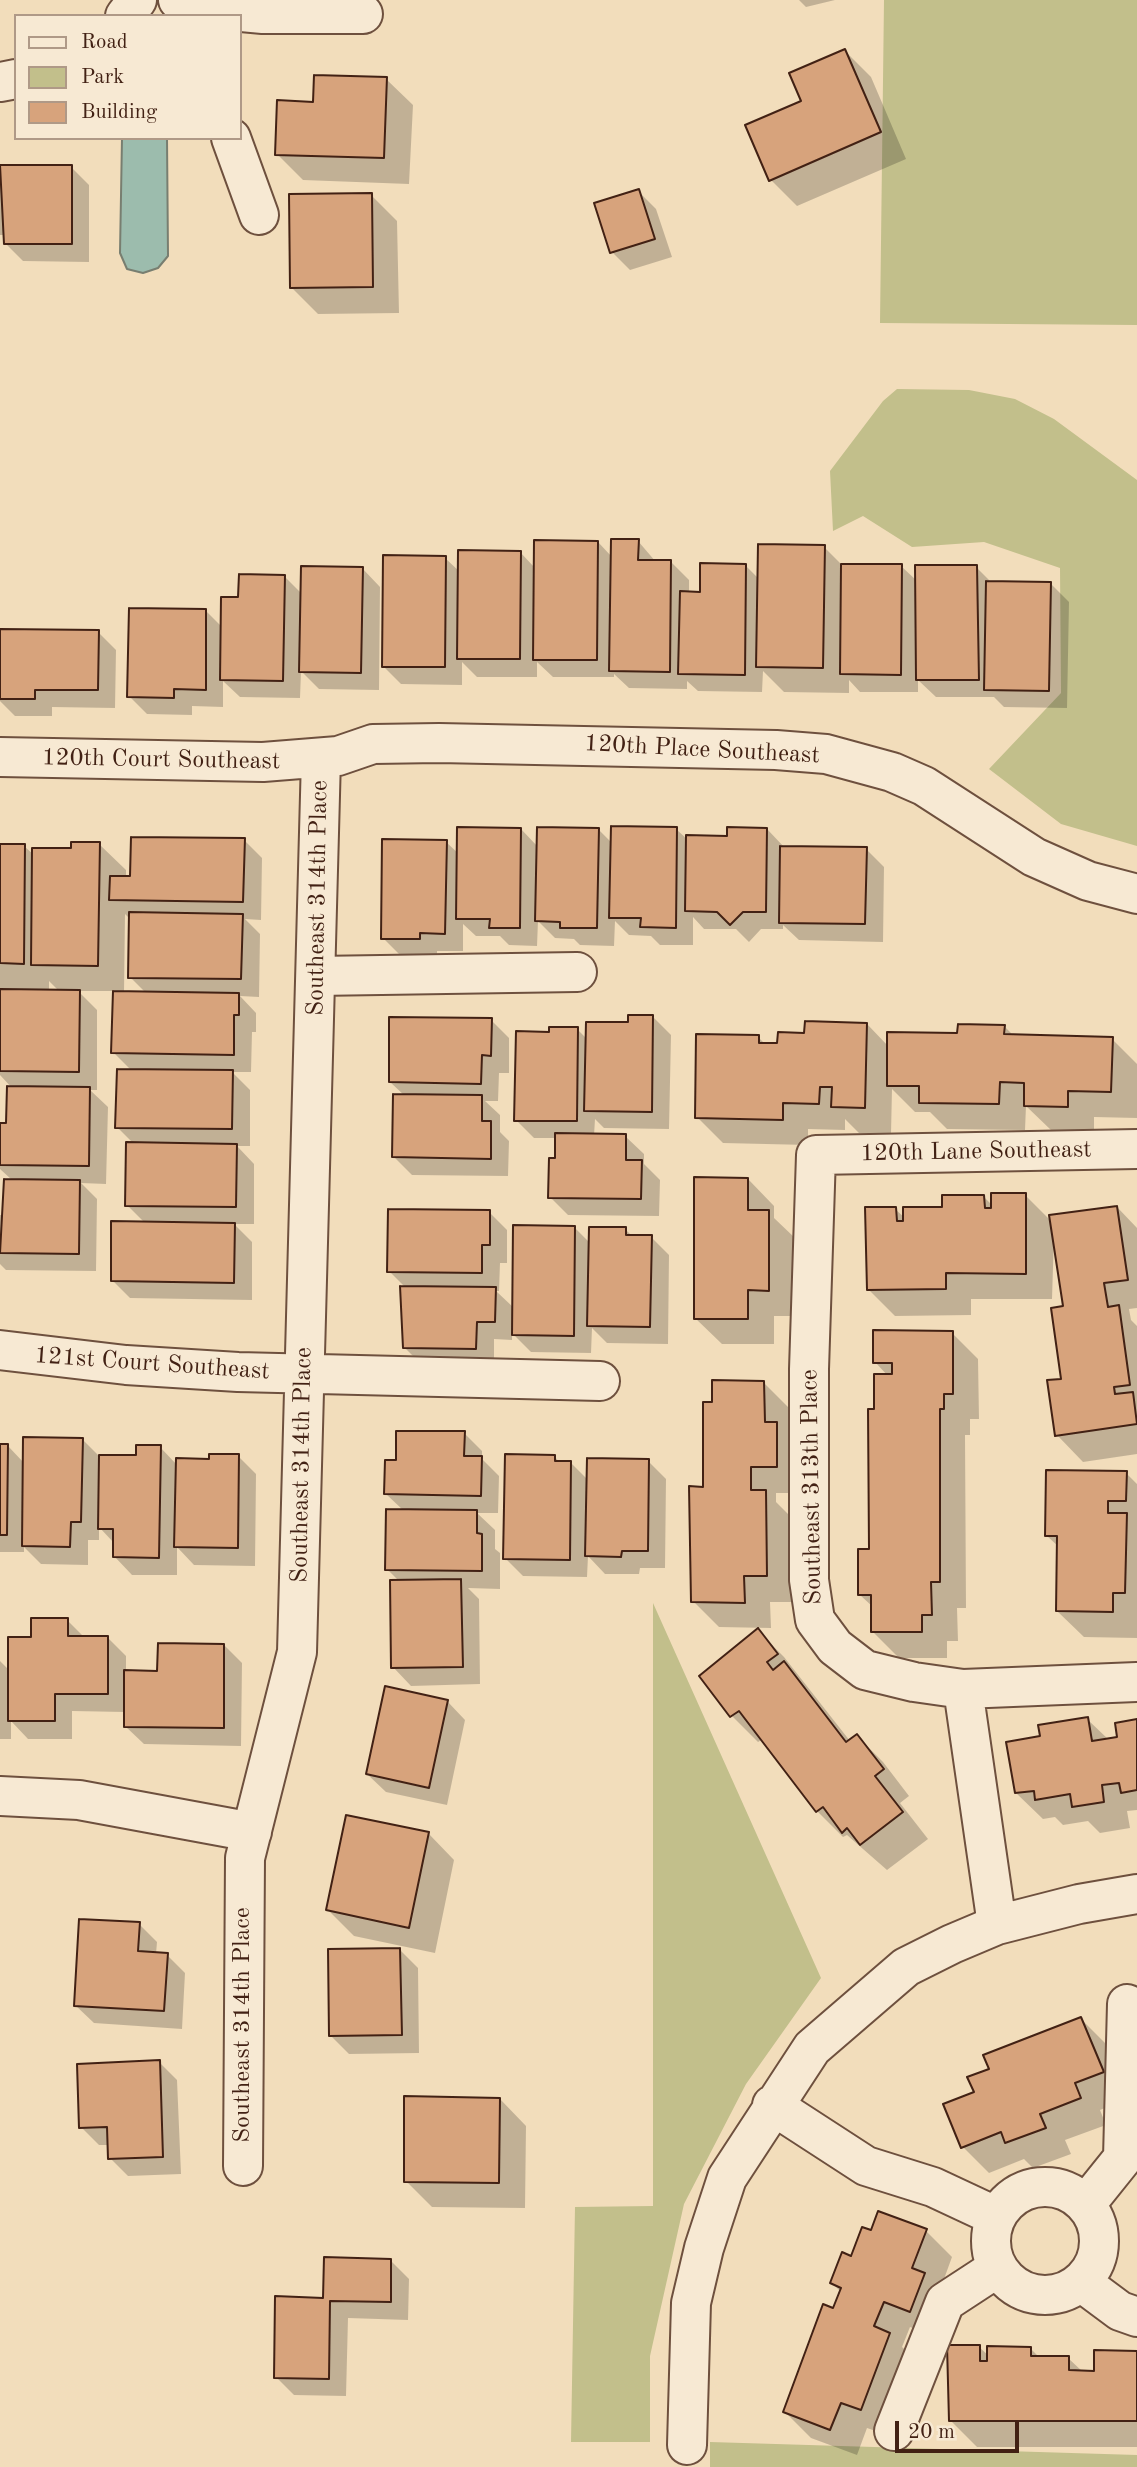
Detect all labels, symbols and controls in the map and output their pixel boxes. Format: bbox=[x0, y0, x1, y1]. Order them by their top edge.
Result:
legend bbox=[14, 14, 242, 140]
text: Road bbox=[81, 32, 128, 53]
text: Park bbox=[81, 67, 124, 88]
text: Building bbox=[81, 102, 157, 123]
street label: 120th Place Southeast bbox=[584, 729, 820, 771]
street label: 120th Court Southeast bbox=[42, 744, 280, 776]
street label: Southeast 314th Place bbox=[302, 780, 334, 1016]
street label: 120th Lane Southeast bbox=[860, 1136, 1092, 1168]
street label: 121st Court Southeast bbox=[33, 1341, 271, 1387]
street label: Southeast 314th Place bbox=[286, 1347, 318, 1583]
street label: Southeast 313th Place bbox=[796, 1369, 828, 1605]
street label: Southeast 314th Place bbox=[229, 1907, 257, 2143]
scale bar bbox=[899, 2408, 1023, 2452]
text: 20 m bbox=[908, 2422, 955, 2443]

